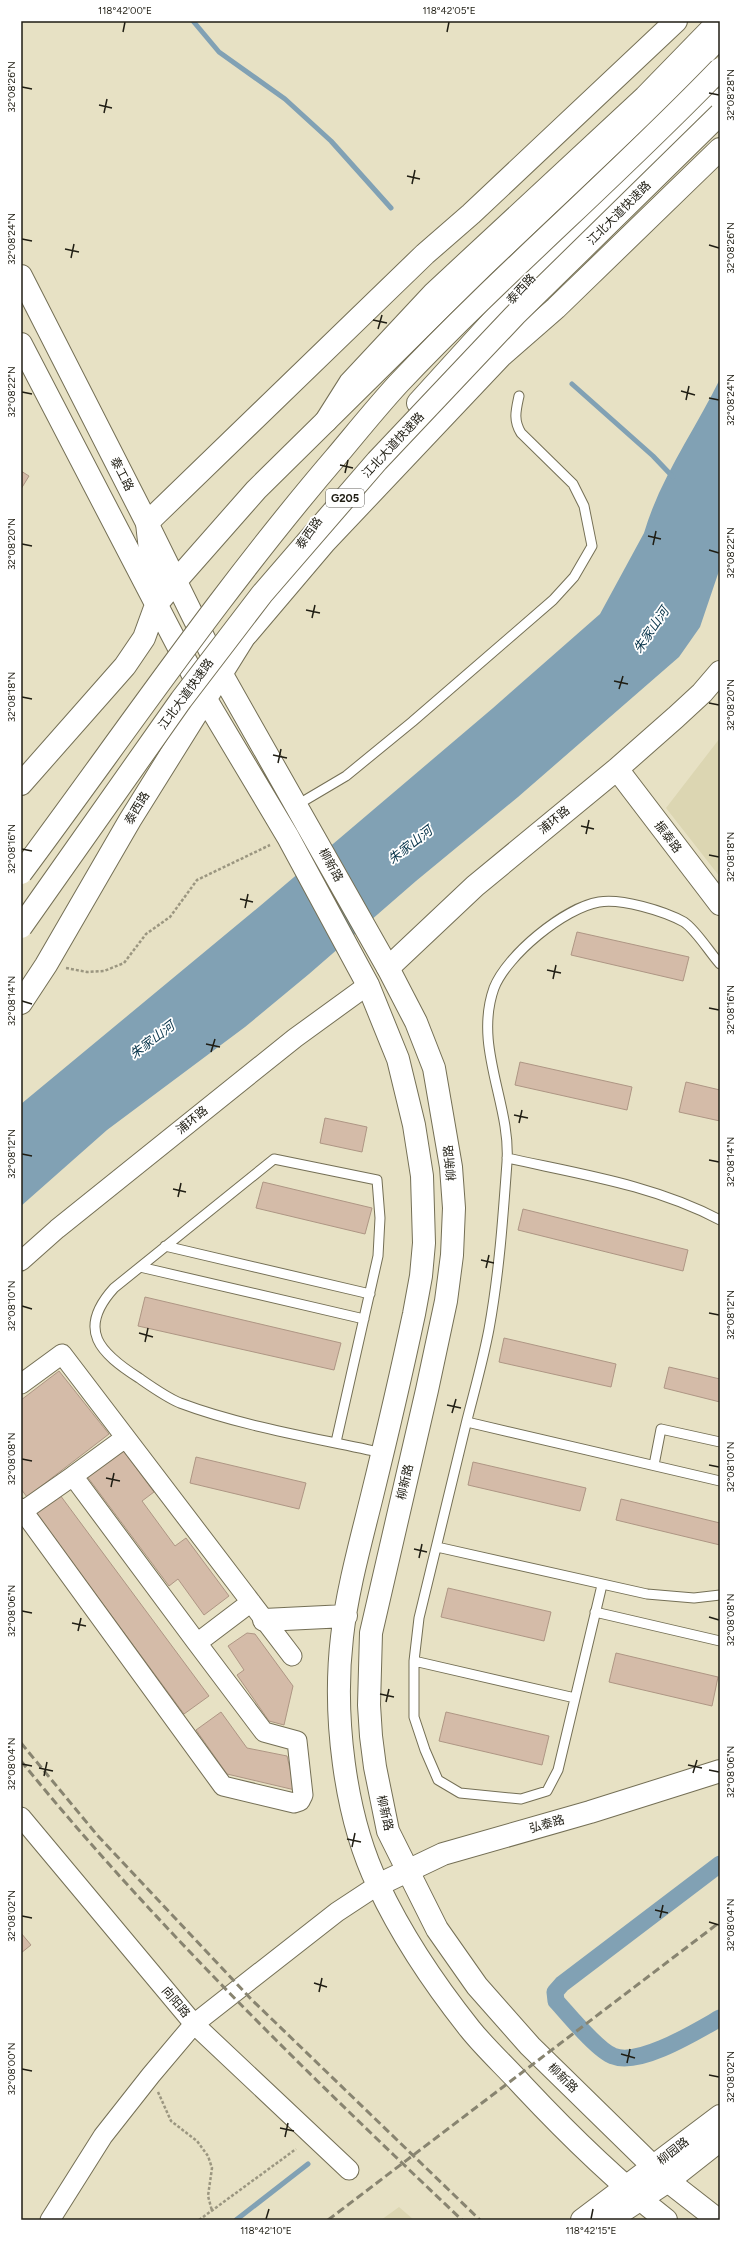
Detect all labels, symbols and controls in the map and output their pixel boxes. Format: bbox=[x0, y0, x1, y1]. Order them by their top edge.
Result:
text: 118°42'00"E bbox=[98, 4, 152, 17]
text: 118°42'05"E bbox=[422, 4, 476, 17]
text: 32°08'26"N bbox=[5, 61, 18, 113]
text: 32°08'28"N bbox=[724, 69, 737, 121]
street label: 江北大道快速路 bbox=[584, 178, 654, 248]
text: 32°08'24"N bbox=[5, 213, 18, 265]
text: 32°08'26"N bbox=[724, 222, 737, 274]
street label: 泰西路 bbox=[504, 271, 538, 307]
text: 32°08'22"N bbox=[5, 366, 18, 418]
text: 32°08'24"N bbox=[724, 374, 737, 426]
street label: 江北大道快速路 bbox=[359, 410, 427, 480]
street label: 泰工路 bbox=[108, 455, 136, 493]
road number: G205 bbox=[326, 489, 364, 507]
street label: 泰西路 bbox=[293, 514, 325, 552]
text: 32°08'20"N bbox=[5, 518, 18, 570]
text: 32°08'22"N bbox=[724, 527, 737, 579]
water label: 朱家山河 bbox=[630, 602, 673, 656]
street label: 江北大道快速路 bbox=[156, 656, 216, 732]
text: 32°08'18"N bbox=[5, 672, 18, 722]
text: 32°08'20"N bbox=[724, 679, 737, 731]
street label: 泰西路 bbox=[122, 789, 152, 827]
street label: 浦环路 bbox=[536, 803, 572, 837]
street label: 振泰路 bbox=[652, 818, 684, 856]
water label: 朱家山河 bbox=[385, 821, 437, 867]
text: 32°08'16"N bbox=[5, 824, 18, 874]
text: 32°08'18"N bbox=[724, 832, 737, 882]
street label: 柳新路 bbox=[316, 846, 346, 884]
text: 32°08'14"N bbox=[5, 976, 18, 1026]
text: 32°08'16"N bbox=[724, 985, 737, 1035]
water label: 朱家山河 bbox=[127, 1017, 180, 1062]
street label: 浦环路 bbox=[174, 1103, 210, 1137]
text: 32°08'12"N bbox=[5, 1129, 18, 1179]
text: 32°08'14"N bbox=[724, 1137, 737, 1187]
street label: 柳新路 bbox=[441, 1144, 459, 1182]
text: 32°08'10"N bbox=[5, 1281, 18, 1331]
text: 32°08'12"N bbox=[724, 1290, 737, 1340]
text: 32°08'08"N bbox=[5, 1433, 18, 1485]
text: 32°08'10"N bbox=[724, 1442, 737, 1492]
street label: 柳新路 bbox=[394, 1463, 416, 1501]
text: 32°08'06"N bbox=[5, 1585, 18, 1637]
text: 32°08'08"N bbox=[724, 1594, 737, 1646]
text: 32°08'04"N bbox=[5, 1738, 18, 1790]
text: 32°08'06"N bbox=[724, 1746, 737, 1798]
street label: 柳新路 bbox=[374, 1794, 396, 1832]
street label: 弘泰路 bbox=[528, 1812, 566, 1836]
text: 32°08'02"N bbox=[5, 1890, 18, 1942]
text: 32°08'04"N bbox=[724, 1899, 737, 1951]
street label: 向阳路 bbox=[159, 1984, 193, 2020]
text: 32°08'00"N bbox=[5, 2042, 18, 2096]
text: 32°08'02"N bbox=[724, 2051, 737, 2103]
street label: 柳新路 bbox=[545, 2060, 581, 2096]
street label: 柳园路 bbox=[655, 2134, 691, 2168]
text: 118°42'10"E bbox=[240, 2224, 292, 2237]
text: 118°42'15"E bbox=[566, 2224, 617, 2237]

